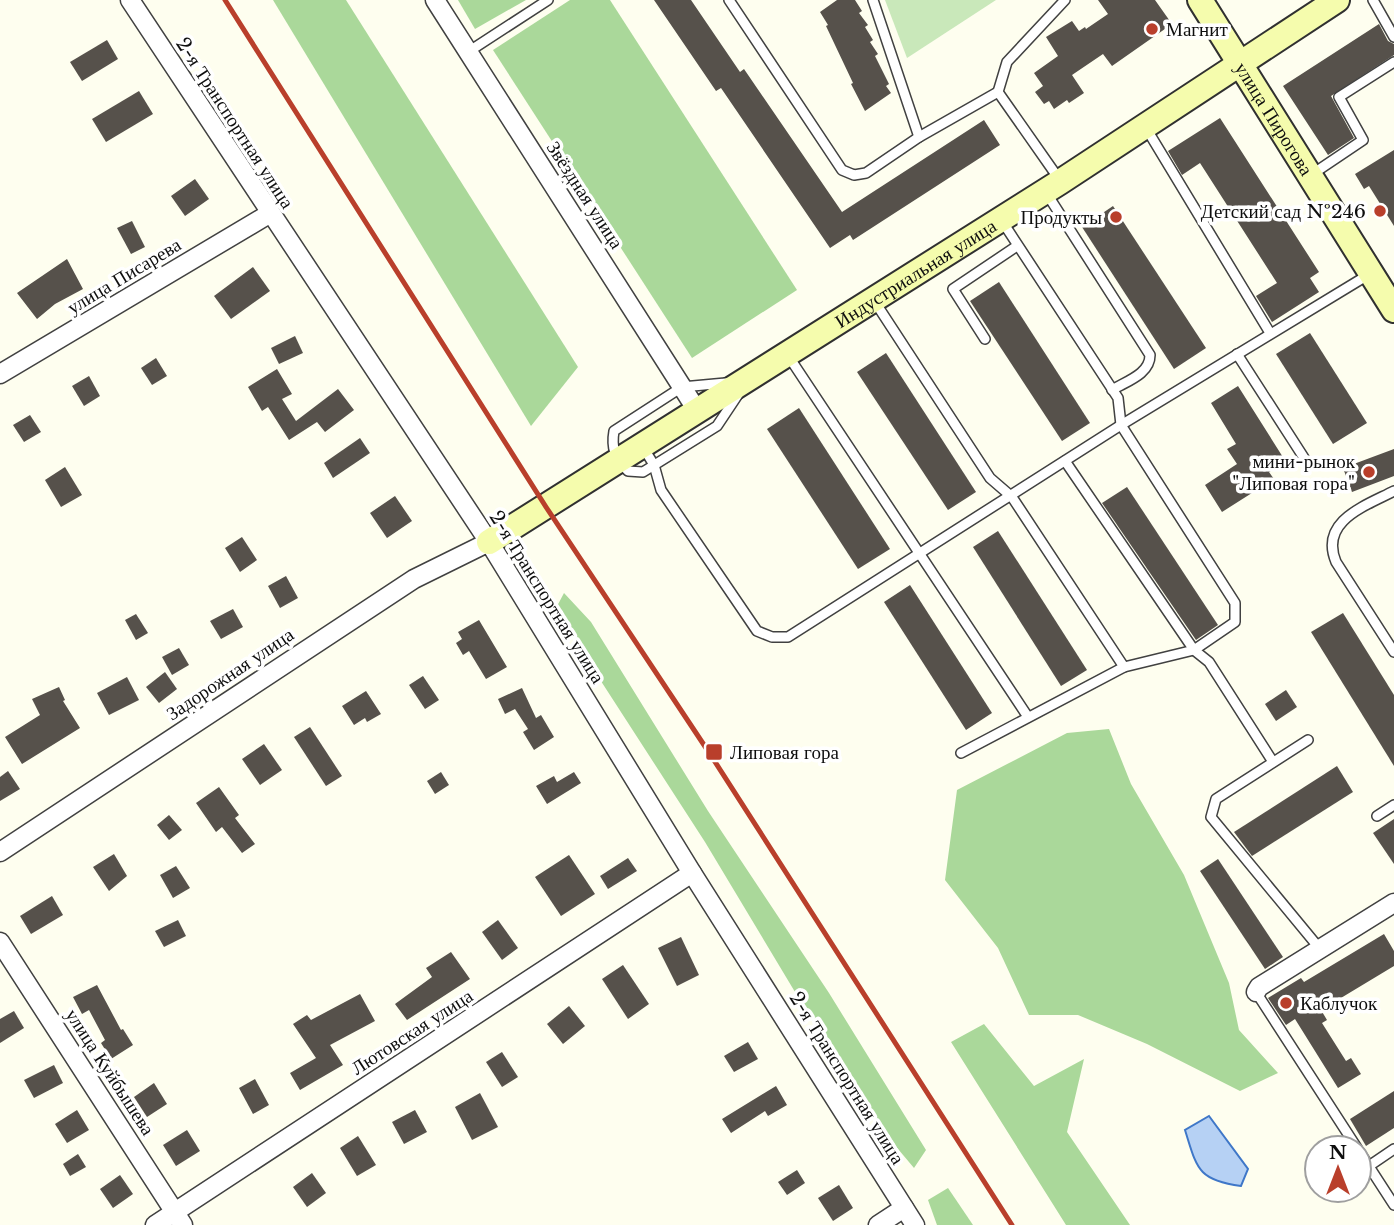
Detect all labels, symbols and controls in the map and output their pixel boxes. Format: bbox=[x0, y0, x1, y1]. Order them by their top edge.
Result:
place label: Магнит bbox=[1166, 18, 1228, 41]
marker: Магнит bbox=[1144, 21, 1160, 37]
street label: 2-я Транспортная улица bbox=[171, 33, 299, 213]
street label: улица Пирогова bbox=[1230, 58, 1319, 180]
street label: Звёздная улица bbox=[542, 137, 629, 254]
place label: Детский сад №246 bbox=[1201, 200, 1366, 223]
marker: Детский сад №246 bbox=[1372, 203, 1388, 219]
place label: Продукты bbox=[1021, 206, 1102, 229]
marker: Продукты bbox=[1108, 209, 1124, 225]
street label: Индустриальная улица bbox=[830, 214, 1001, 333]
street label: улица Писарева bbox=[63, 233, 185, 319]
place label: мини-рынок "Липовая гора" bbox=[1232, 450, 1356, 495]
marker: мини-рынок "Липовая гора" bbox=[1361, 464, 1377, 480]
street label: 2-я Транспортная улица bbox=[485, 507, 610, 688]
street label: Задорожная улица bbox=[162, 623, 298, 725]
place label: Липовая гора bbox=[730, 741, 839, 764]
marker: Липовая гора bbox=[704, 742, 724, 762]
street label: Лютовская улица bbox=[347, 984, 478, 1080]
street label: 2-я Транспортная улица bbox=[785, 988, 910, 1169]
place label: Каблучок bbox=[1300, 992, 1378, 1015]
marker: Каблучок bbox=[1278, 995, 1294, 1011]
street label: улица Куйбышева bbox=[61, 1005, 160, 1140]
north arrow bbox=[1303, 1134, 1373, 1204]
text: N bbox=[1329, 1141, 1347, 1164]

